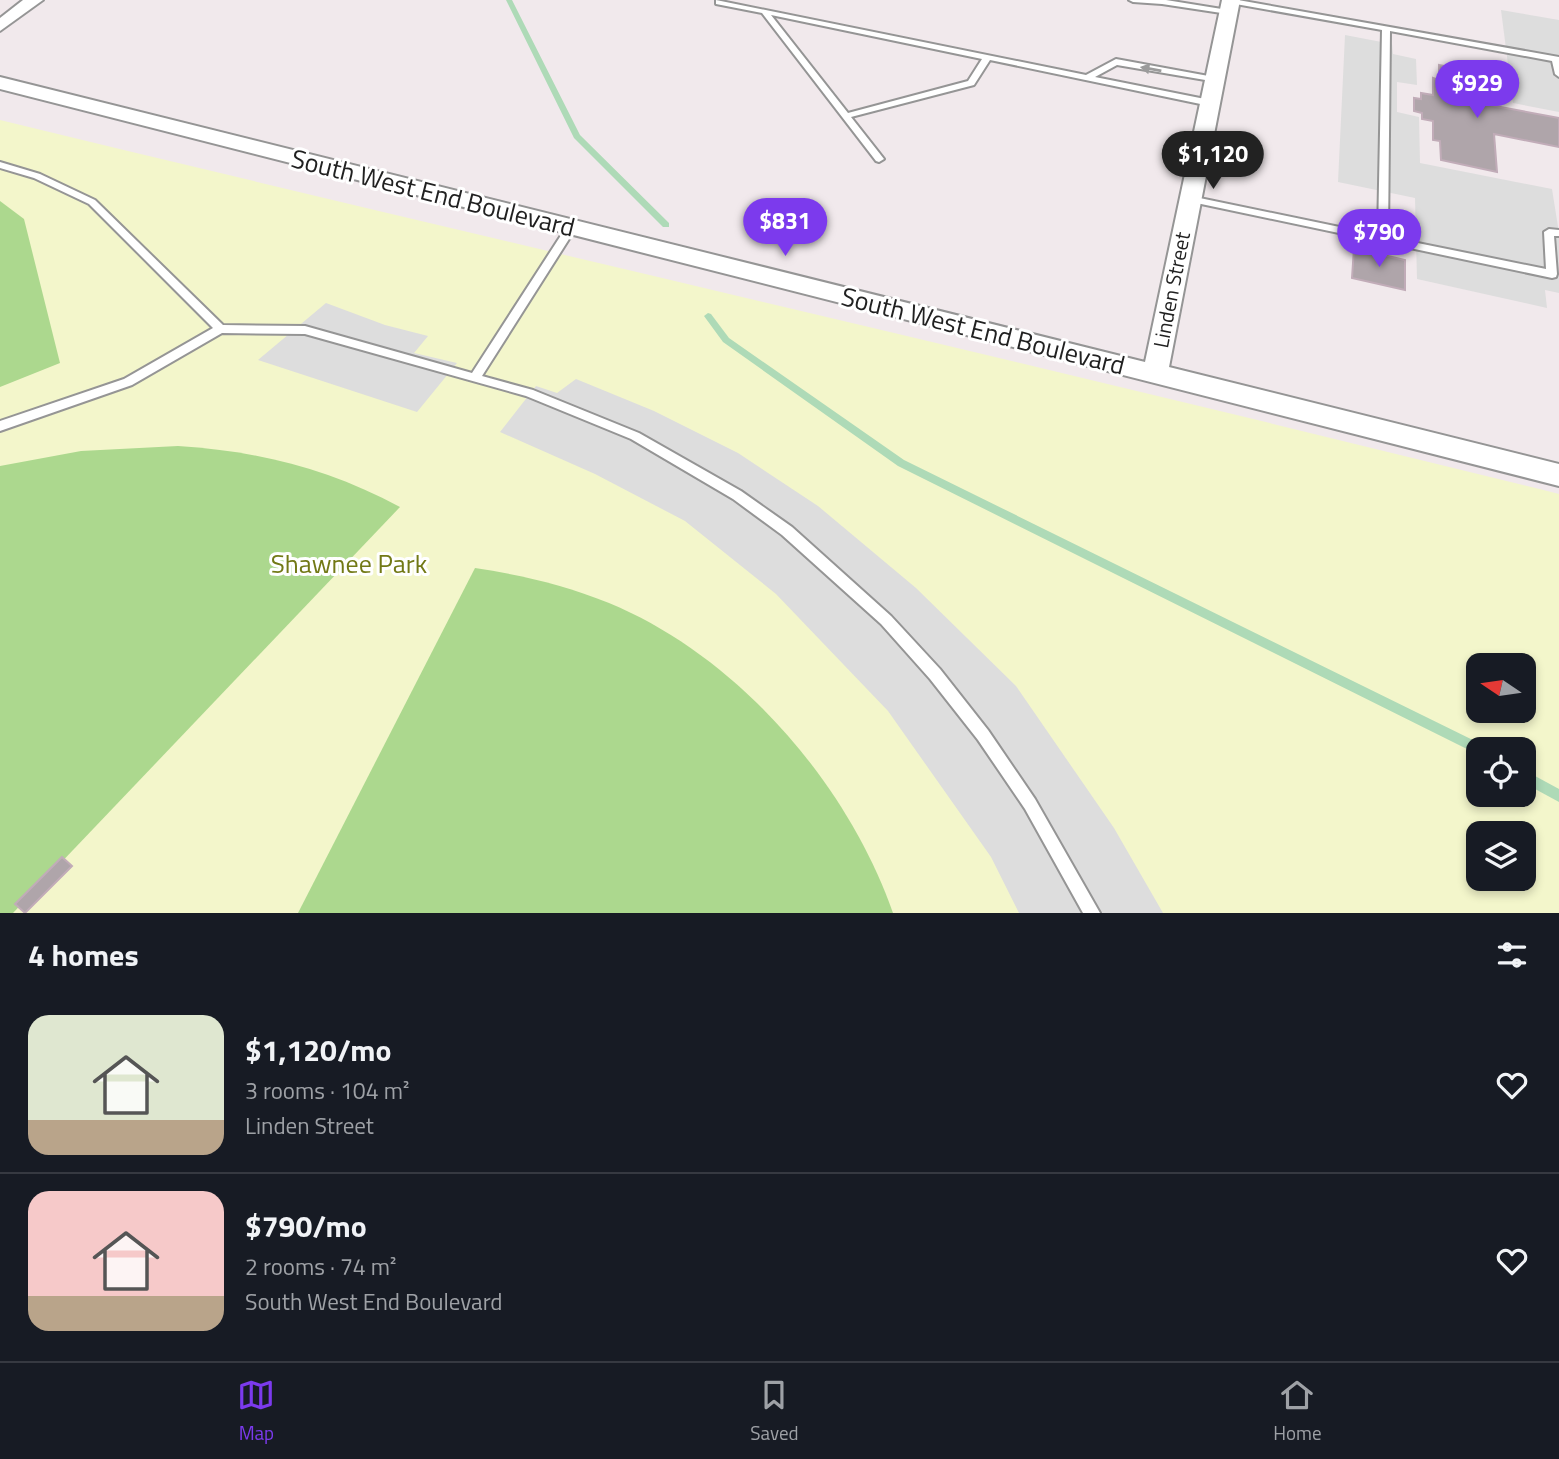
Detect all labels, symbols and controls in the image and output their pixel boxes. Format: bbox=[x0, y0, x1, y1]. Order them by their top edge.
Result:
pin: $929 bbox=[1436, 60, 1518, 120]
one-way arrow bbox=[1139, 63, 1161, 74]
text: $929 bbox=[1451, 65, 1503, 100]
pin: $1,120 bbox=[1156, 132, 1270, 191]
text: $1,120 bbox=[1178, 136, 1248, 171]
street label: South West End Boulevard bbox=[287, 138, 579, 247]
pin: $831 bbox=[744, 198, 826, 258]
text: $831 bbox=[759, 203, 811, 238]
pin: $790 bbox=[1338, 210, 1420, 269]
text: $790 bbox=[1353, 214, 1405, 249]
street label: Linden Street bbox=[1144, 228, 1198, 351]
street label: South West End Boulevard bbox=[837, 276, 1129, 385]
park label: Shawnee Park bbox=[271, 544, 427, 583]
north arrow bbox=[1466, 653, 1536, 723]
map controls bbox=[1466, 653, 1536, 891]
button: locate bbox=[1466, 737, 1536, 807]
button: layers bbox=[1466, 821, 1536, 891]
text: 4 homes bbox=[28, 932, 139, 978]
icon: filters bbox=[1493, 936, 1531, 974]
text: $1,120/mo bbox=[245, 1027, 391, 1073]
icon: home bbox=[84, 1043, 168, 1127]
icon: heart bbox=[1493, 1066, 1531, 1104]
text: 3 rooms · 104 m² bbox=[245, 1073, 409, 1108]
text: Linden Street bbox=[245, 1108, 374, 1143]
text: $790/mo bbox=[245, 1203, 367, 1249]
icon: home bbox=[84, 1219, 168, 1303]
icon: heart bbox=[1493, 1242, 1531, 1280]
text: 2 rooms · 74 m² bbox=[245, 1249, 396, 1284]
text: South West End Boulevard bbox=[245, 1284, 502, 1319]
tab: Map bbox=[237, 1376, 275, 1447]
tab: Saved bbox=[750, 1376, 799, 1447]
tab: Home bbox=[1273, 1376, 1322, 1447]

